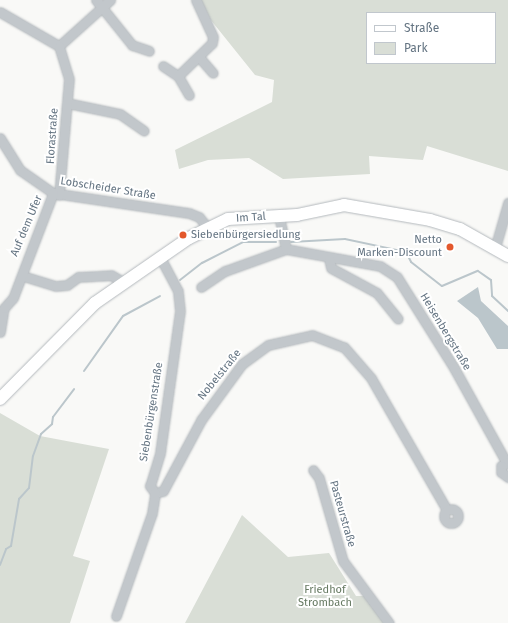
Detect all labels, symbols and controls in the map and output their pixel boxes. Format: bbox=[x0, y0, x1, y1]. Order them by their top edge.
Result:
legend bbox=[366, 12, 496, 64]
text: Straße bbox=[404, 21, 439, 35]
text: Park bbox=[404, 41, 428, 55]
street label: Florastraße bbox=[44, 108, 62, 164]
street label: Lobscheider Straße bbox=[59, 175, 157, 203]
street label: Auf dem Ufer bbox=[8, 193, 46, 259]
street label: Im Tal bbox=[236, 210, 266, 226]
place label: Siebenbürgersiedlung bbox=[191, 228, 300, 242]
marker: Siebenbürgersiedlung bbox=[178, 230, 188, 240]
place label: Netto Marken-Discount bbox=[357, 234, 442, 260]
marker: Netto Marken-Discount bbox=[445, 242, 455, 252]
street label: Heisenbergstraße bbox=[417, 291, 473, 373]
street label: Nobelstraße bbox=[196, 347, 244, 403]
street label: Siebenbürgenstraße bbox=[138, 361, 166, 463]
street label: Pasteurstraße bbox=[326, 479, 358, 549]
park label: Friedhof Strombach bbox=[298, 584, 352, 610]

